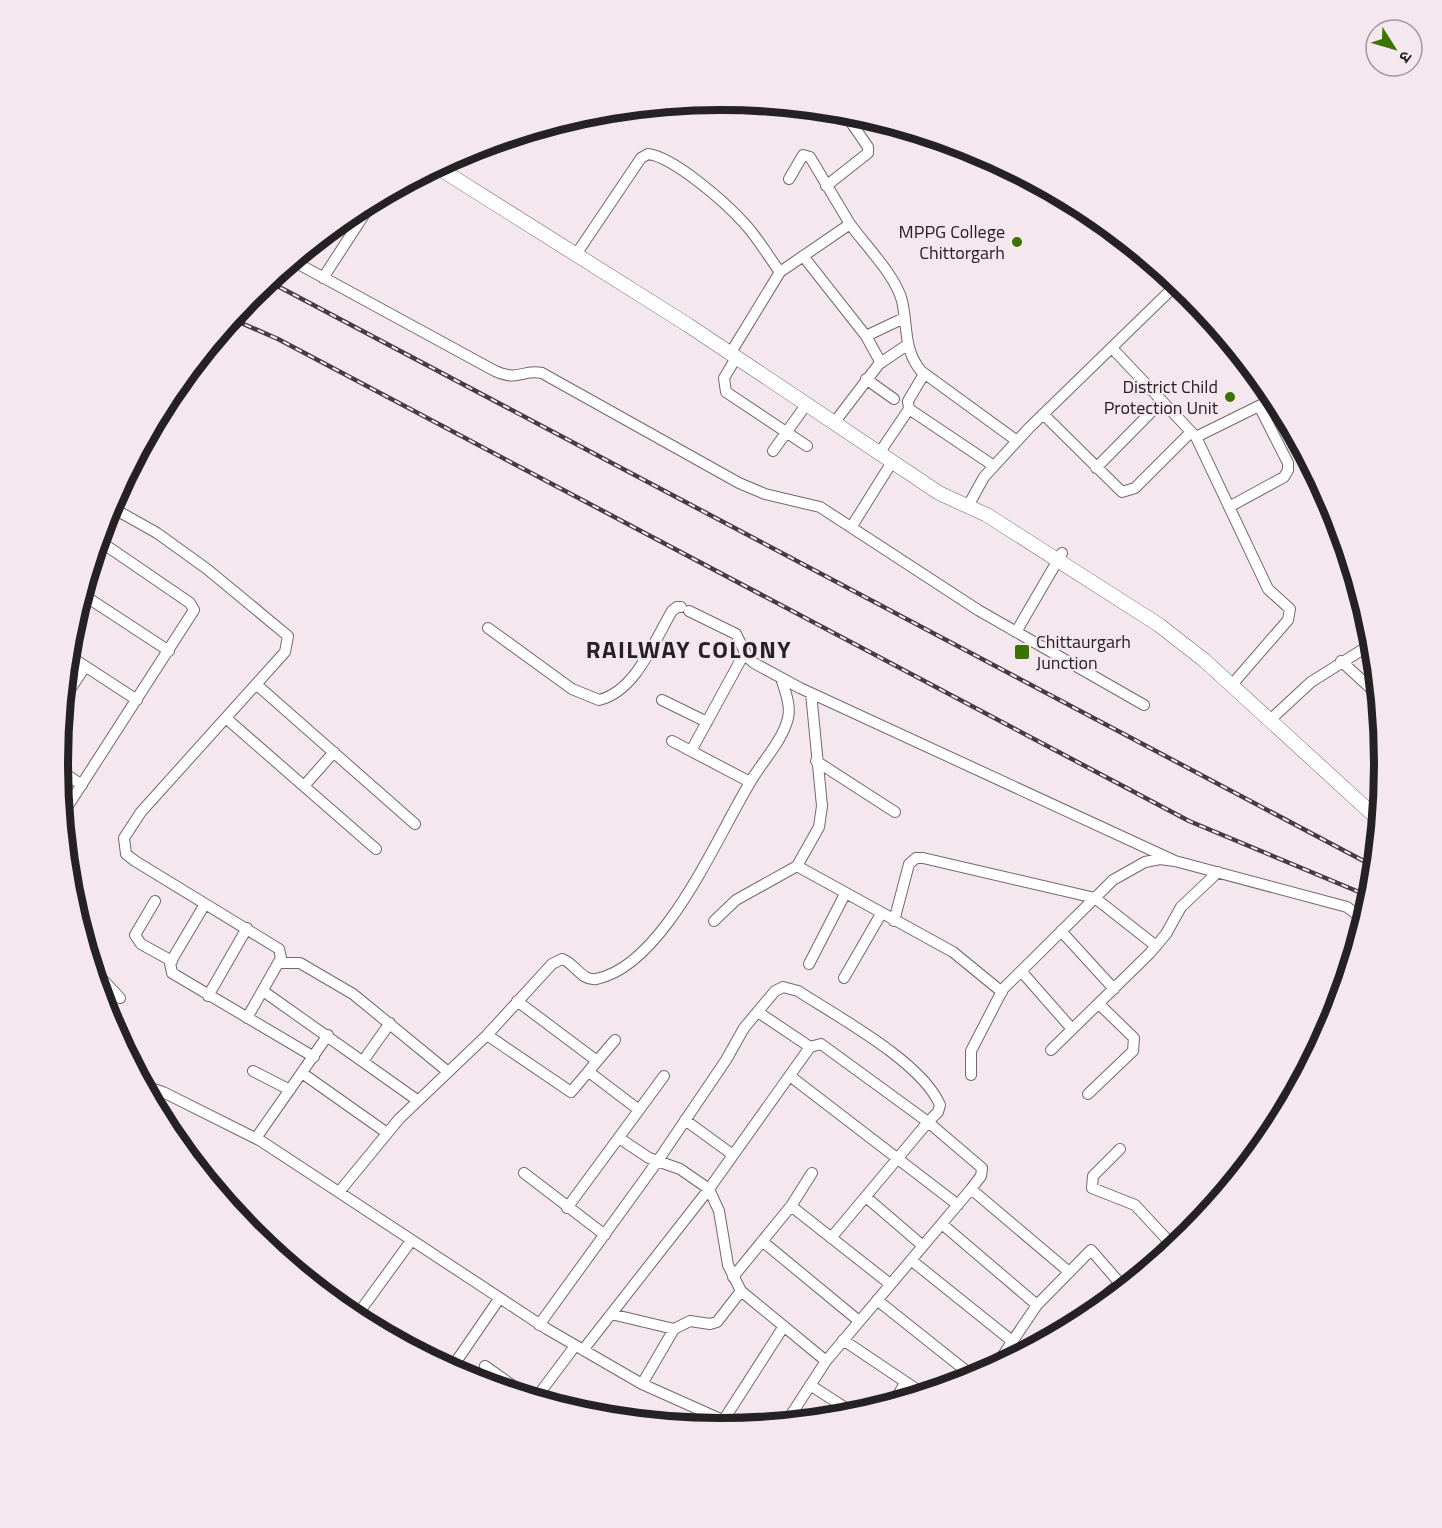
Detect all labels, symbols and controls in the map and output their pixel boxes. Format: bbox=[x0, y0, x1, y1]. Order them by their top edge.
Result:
north arrow bbox=[1364, 18, 1424, 78]
text: उ bbox=[1393, 46, 1418, 68]
place label: MPPG College Chittorgarh bbox=[899, 218, 1005, 266]
marker: MPPG College Chittorgarh bbox=[1010, 235, 1024, 249]
place label: District Child Protection Unit bbox=[1104, 373, 1219, 421]
marker: District Child Protection Unit bbox=[1223, 390, 1237, 404]
place label: Chittaurgarh Junction bbox=[1036, 628, 1131, 676]
district label: RAILWAY COLONY bbox=[586, 631, 792, 667]
marker: Chittaurgarh Junction bbox=[1013, 643, 1031, 661]

